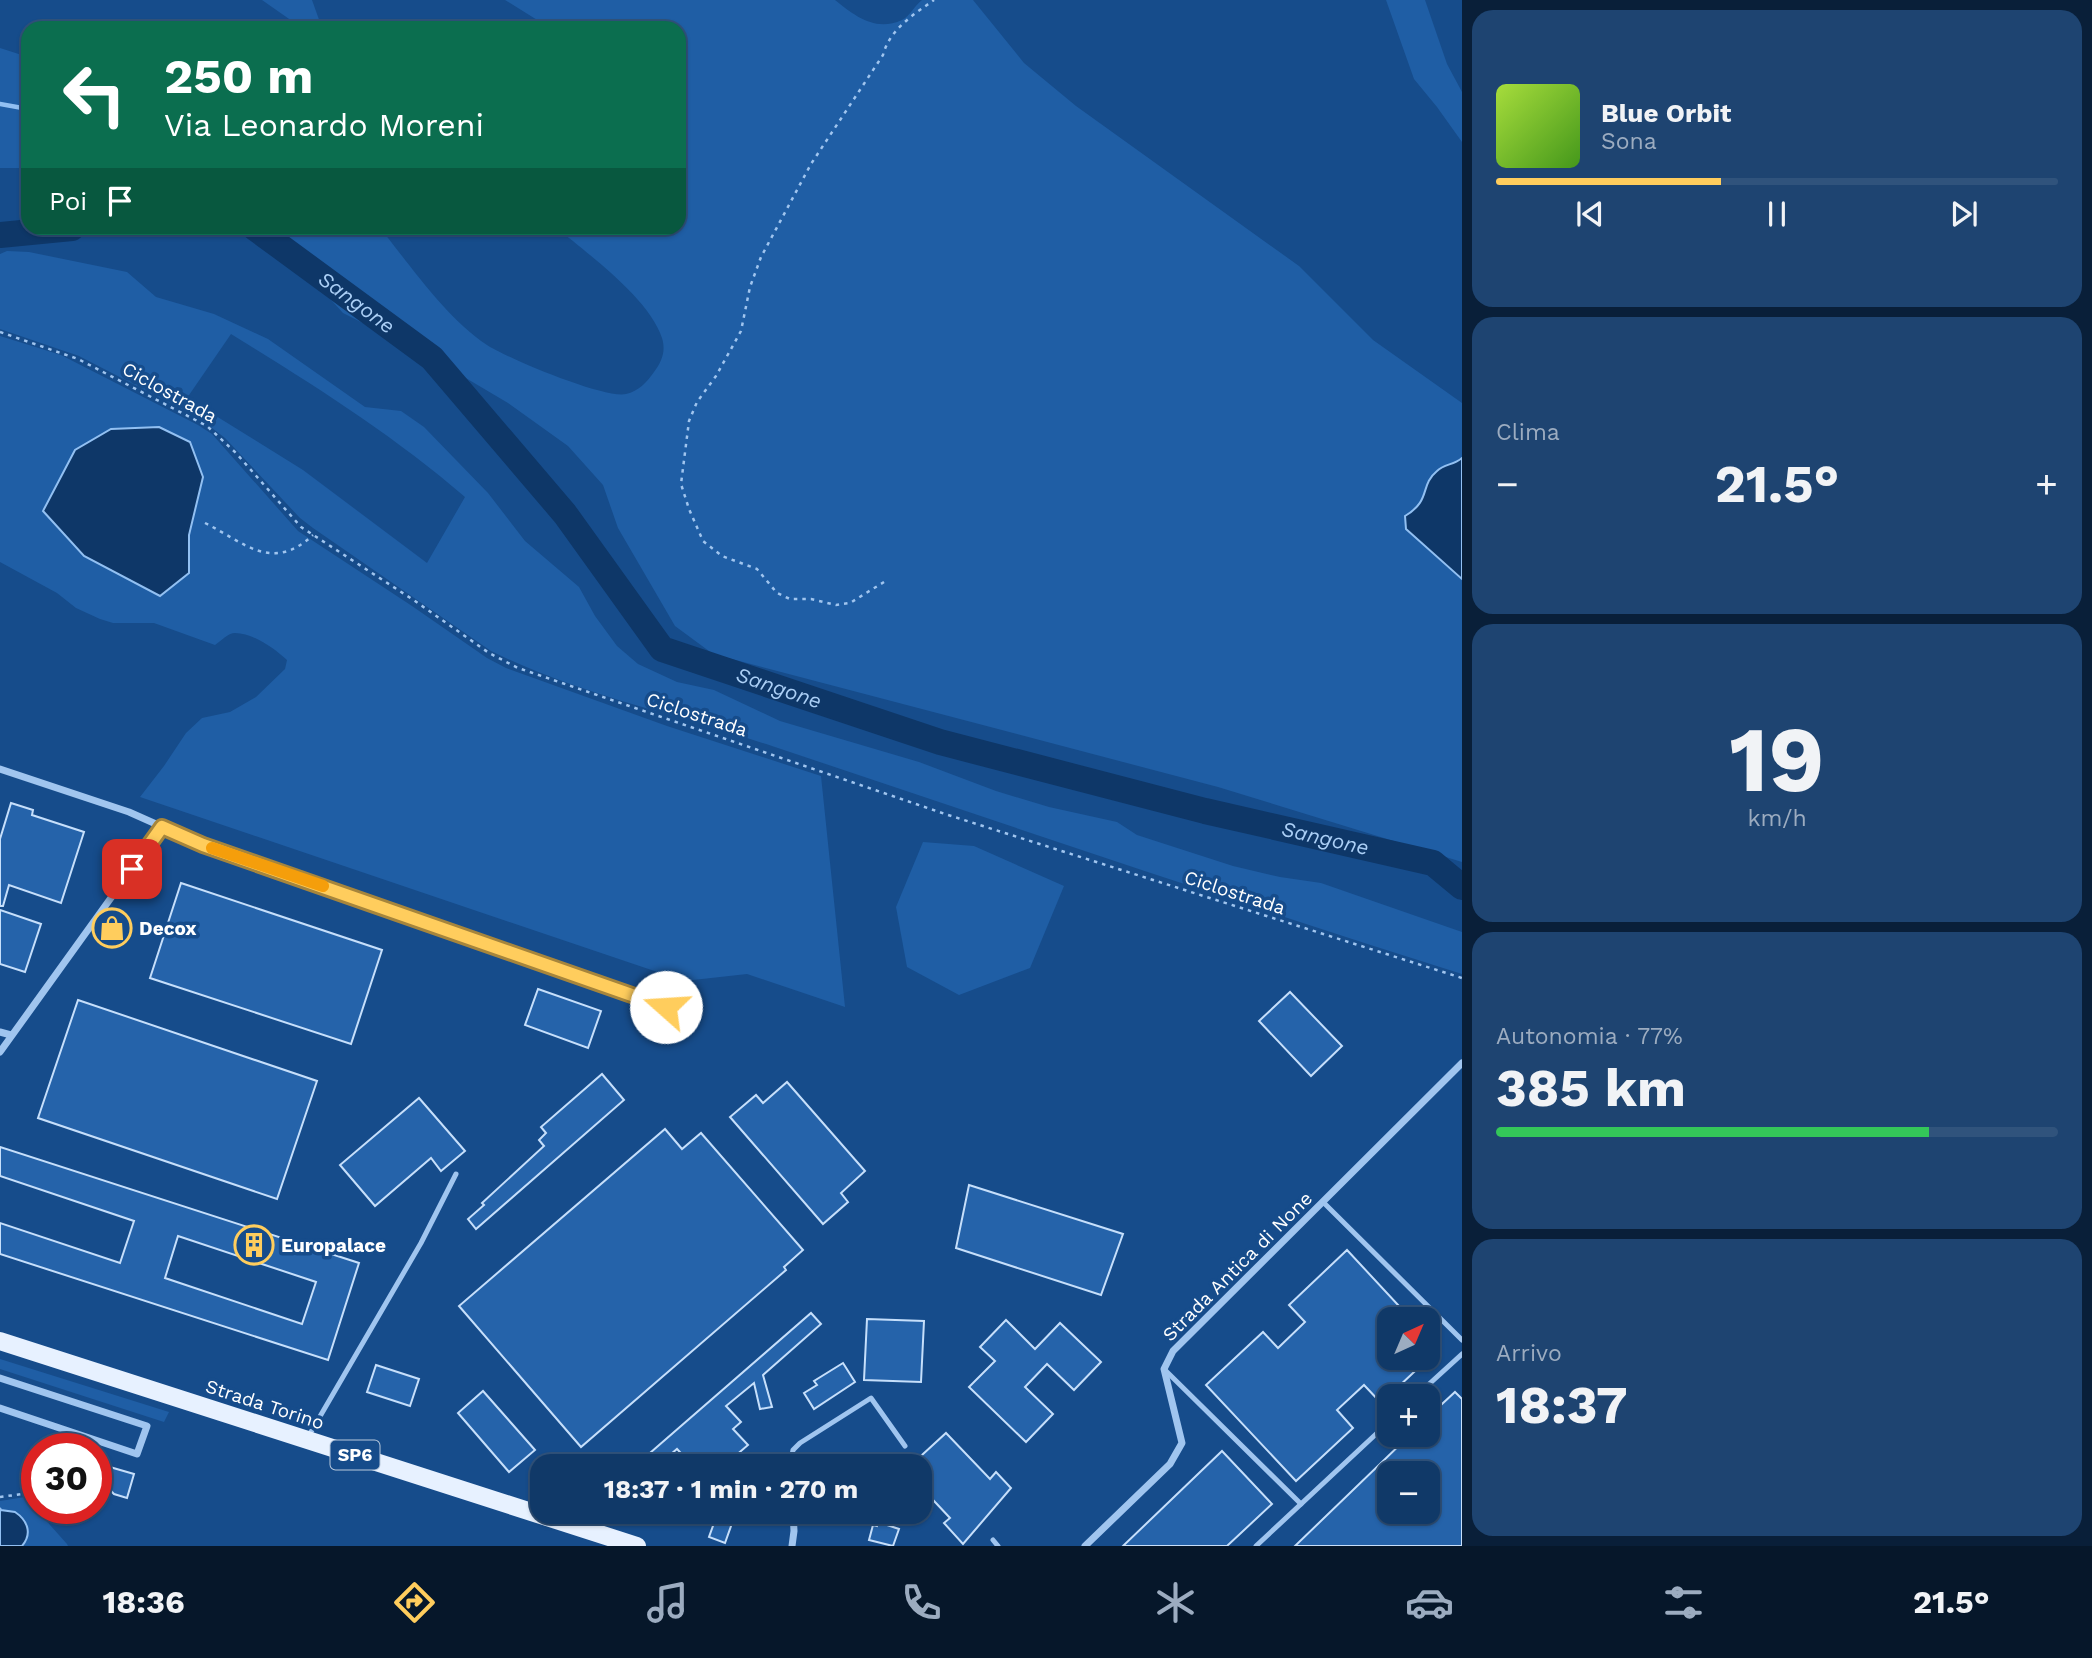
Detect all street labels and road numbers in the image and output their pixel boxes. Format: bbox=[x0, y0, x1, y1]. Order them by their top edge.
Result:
street label: Ciclostrada bbox=[118, 357, 221, 428]
street label: Ciclostrada bbox=[643, 687, 750, 742]
street label: Ciclostrada bbox=[1181, 865, 1288, 920]
street label: Strada Antica di None bbox=[1158, 1187, 1317, 1346]
street label: Strada Torino bbox=[203, 1374, 327, 1434]
road number: SP6 bbox=[330, 1440, 380, 1470]

